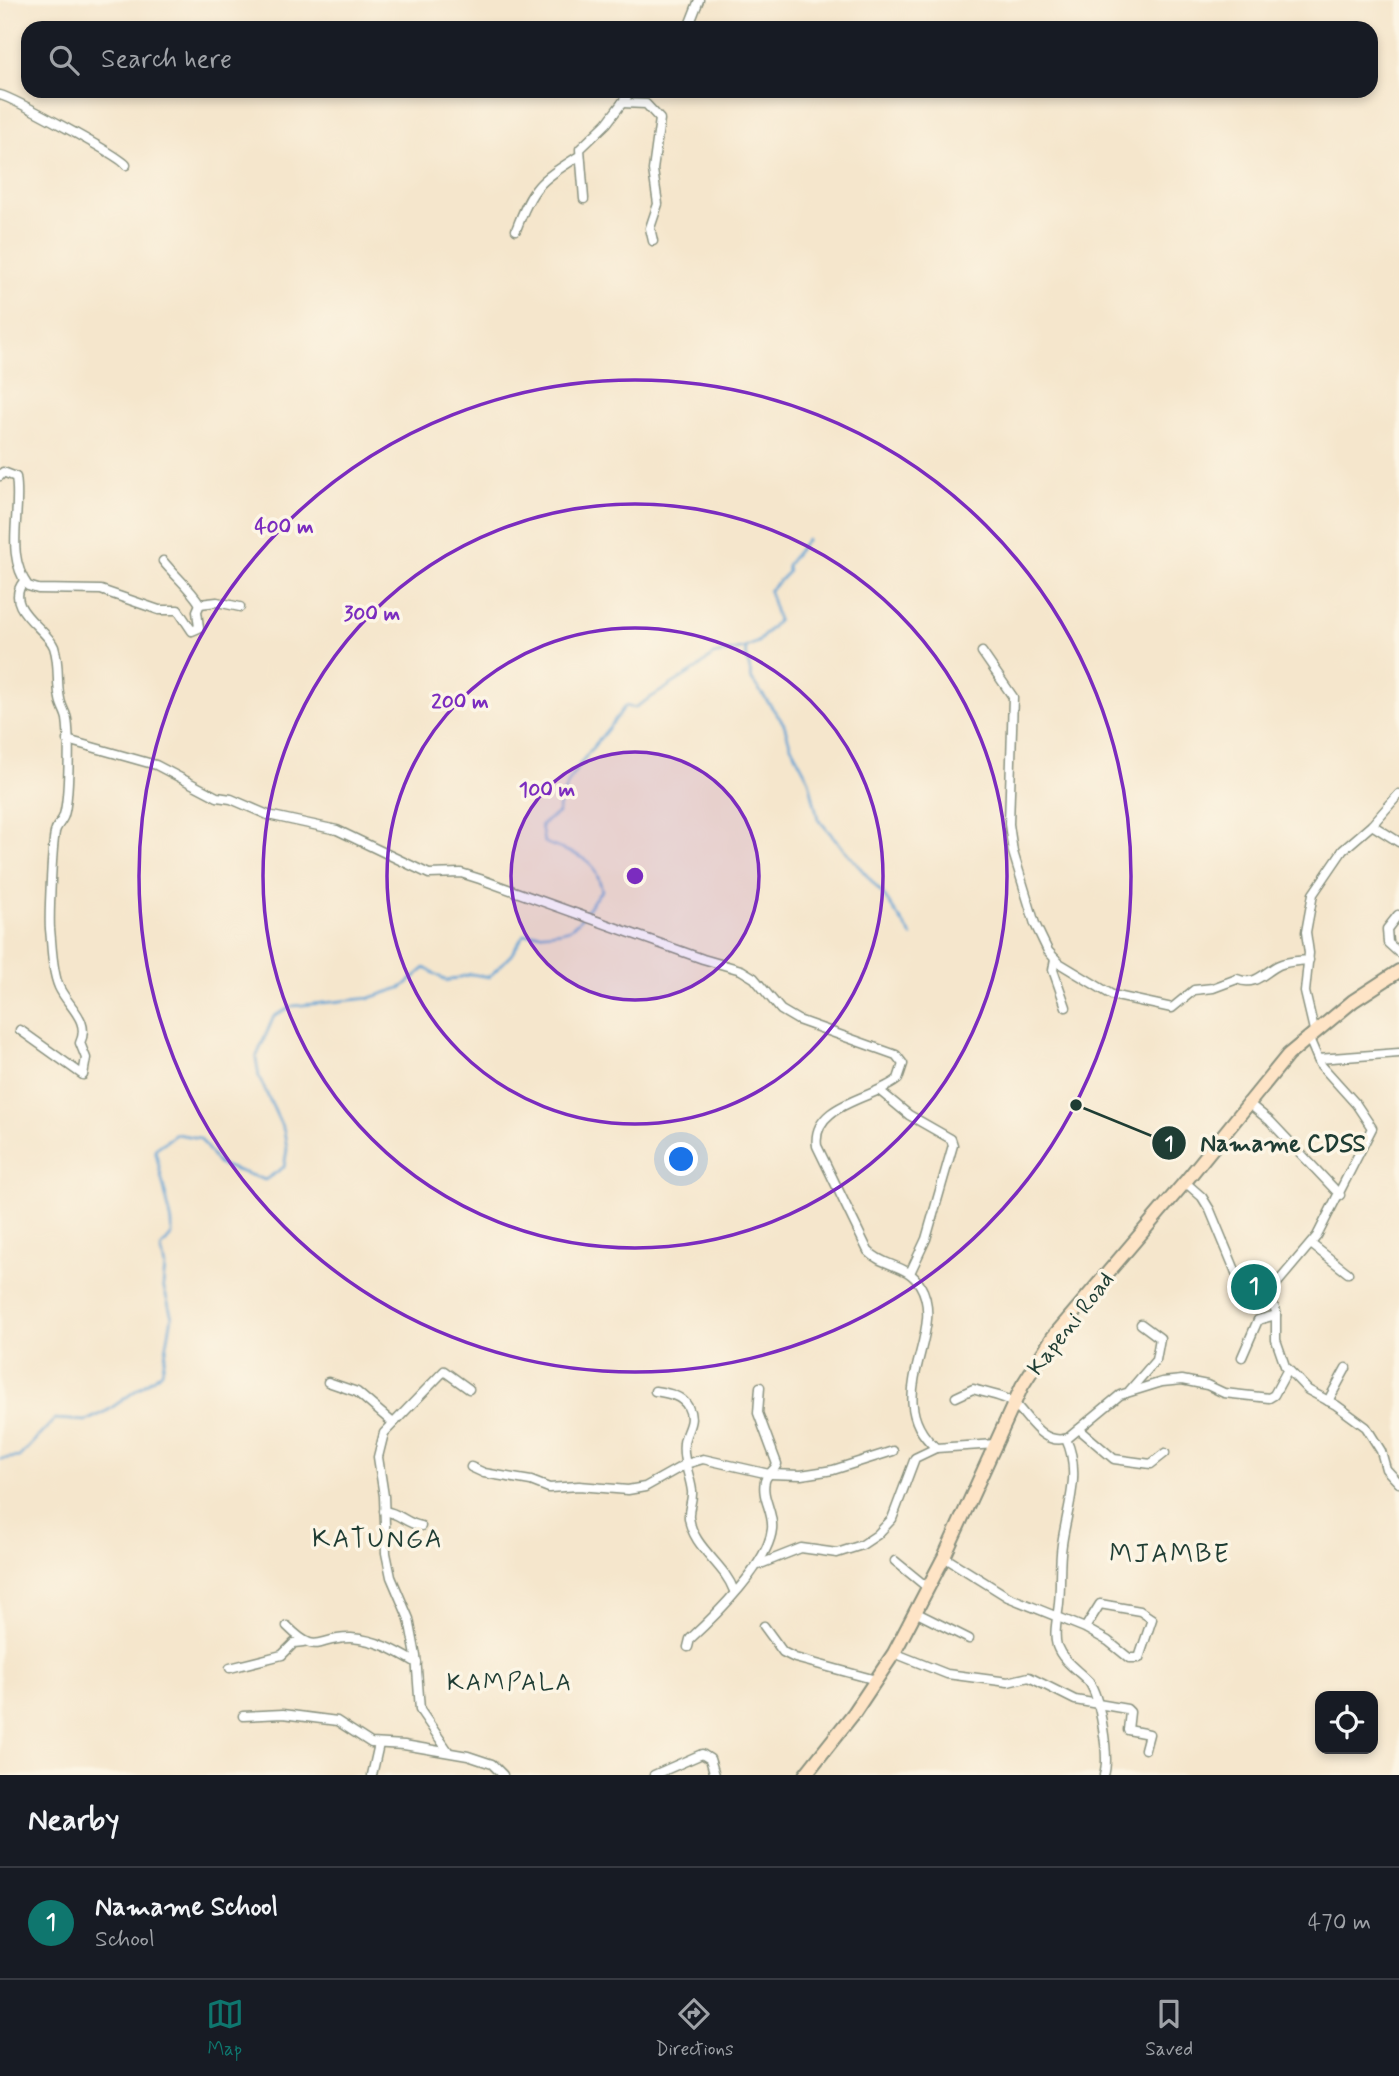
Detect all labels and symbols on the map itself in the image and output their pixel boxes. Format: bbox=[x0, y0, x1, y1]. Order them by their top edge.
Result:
text: 400 m bbox=[254, 513, 314, 541]
text: 300 m bbox=[344, 600, 401, 628]
text: 200 m bbox=[431, 688, 489, 716]
text: 100 m bbox=[519, 776, 575, 804]
centre of rings bbox=[623, 864, 647, 888]
callout: Namame CDSS bbox=[1152, 1120, 1380, 1165]
text: Namame CDSS bbox=[1200, 1129, 1366, 1160]
text: 1 bbox=[1164, 1130, 1174, 1158]
your location bbox=[664, 1142, 698, 1176]
pin: 1 bbox=[1231, 1261, 1277, 1313]
street label: Kapeni Road bbox=[1022, 1266, 1122, 1382]
district label: KATUNGA bbox=[312, 1523, 444, 1557]
district label: MJAMBE bbox=[1109, 1538, 1231, 1572]
district label: KAMPALA bbox=[447, 1668, 573, 1699]

